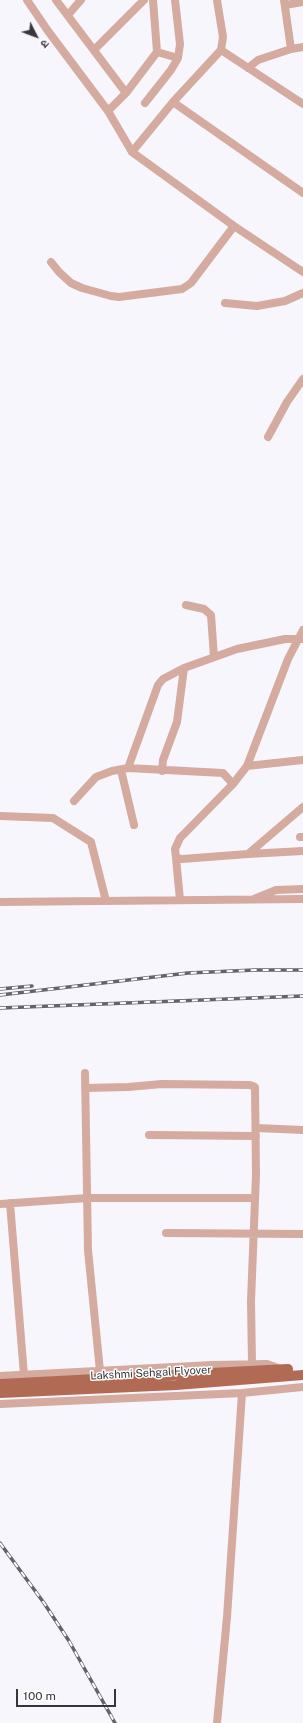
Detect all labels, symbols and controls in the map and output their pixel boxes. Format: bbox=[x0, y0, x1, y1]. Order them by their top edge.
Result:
north arrow bbox=[16, 16, 56, 56]
text: उ bbox=[38, 38, 52, 50]
street label: Lakshmi Sehgal Flyover bbox=[90, 1363, 212, 1383]
scale bar bbox=[18, 1681, 118, 1707]
text: 100 m bbox=[23, 1689, 56, 1703]

